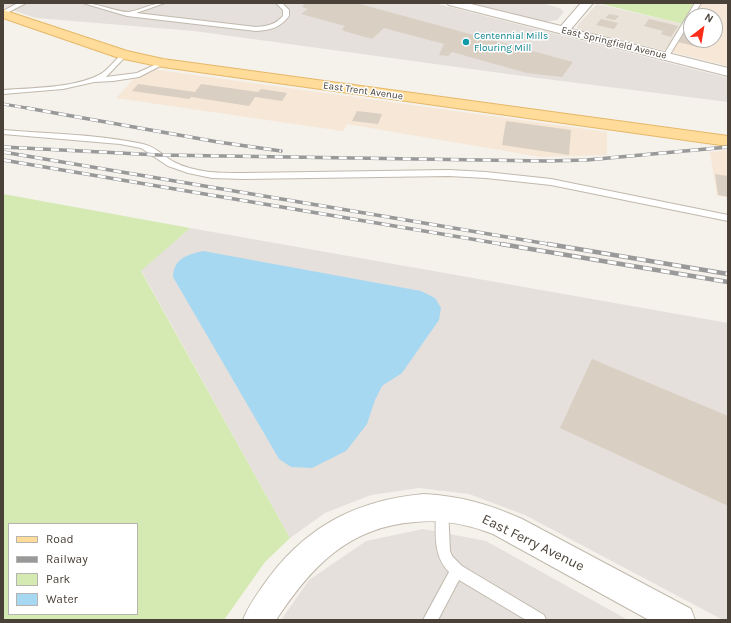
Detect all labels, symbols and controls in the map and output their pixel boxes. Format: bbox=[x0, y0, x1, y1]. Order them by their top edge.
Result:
north arrow bbox=[683, 8, 723, 48]
text: N bbox=[702, 11, 716, 26]
street label: East Springfield Avenue bbox=[560, 24, 668, 62]
place label: Centennial Mills Flouring Mill bbox=[474, 30, 548, 54]
marker: Centennial Mills Flouring Mill bbox=[461, 37, 471, 47]
street label: East Trent Avenue bbox=[322, 79, 404, 103]
street label: East Ferry Avenue bbox=[479, 511, 587, 575]
legend bbox=[8, 523, 138, 615]
text: Road bbox=[46, 532, 74, 546]
text: Railway bbox=[46, 552, 88, 566]
text: Park bbox=[46, 572, 70, 586]
text: Water bbox=[46, 592, 78, 606]

